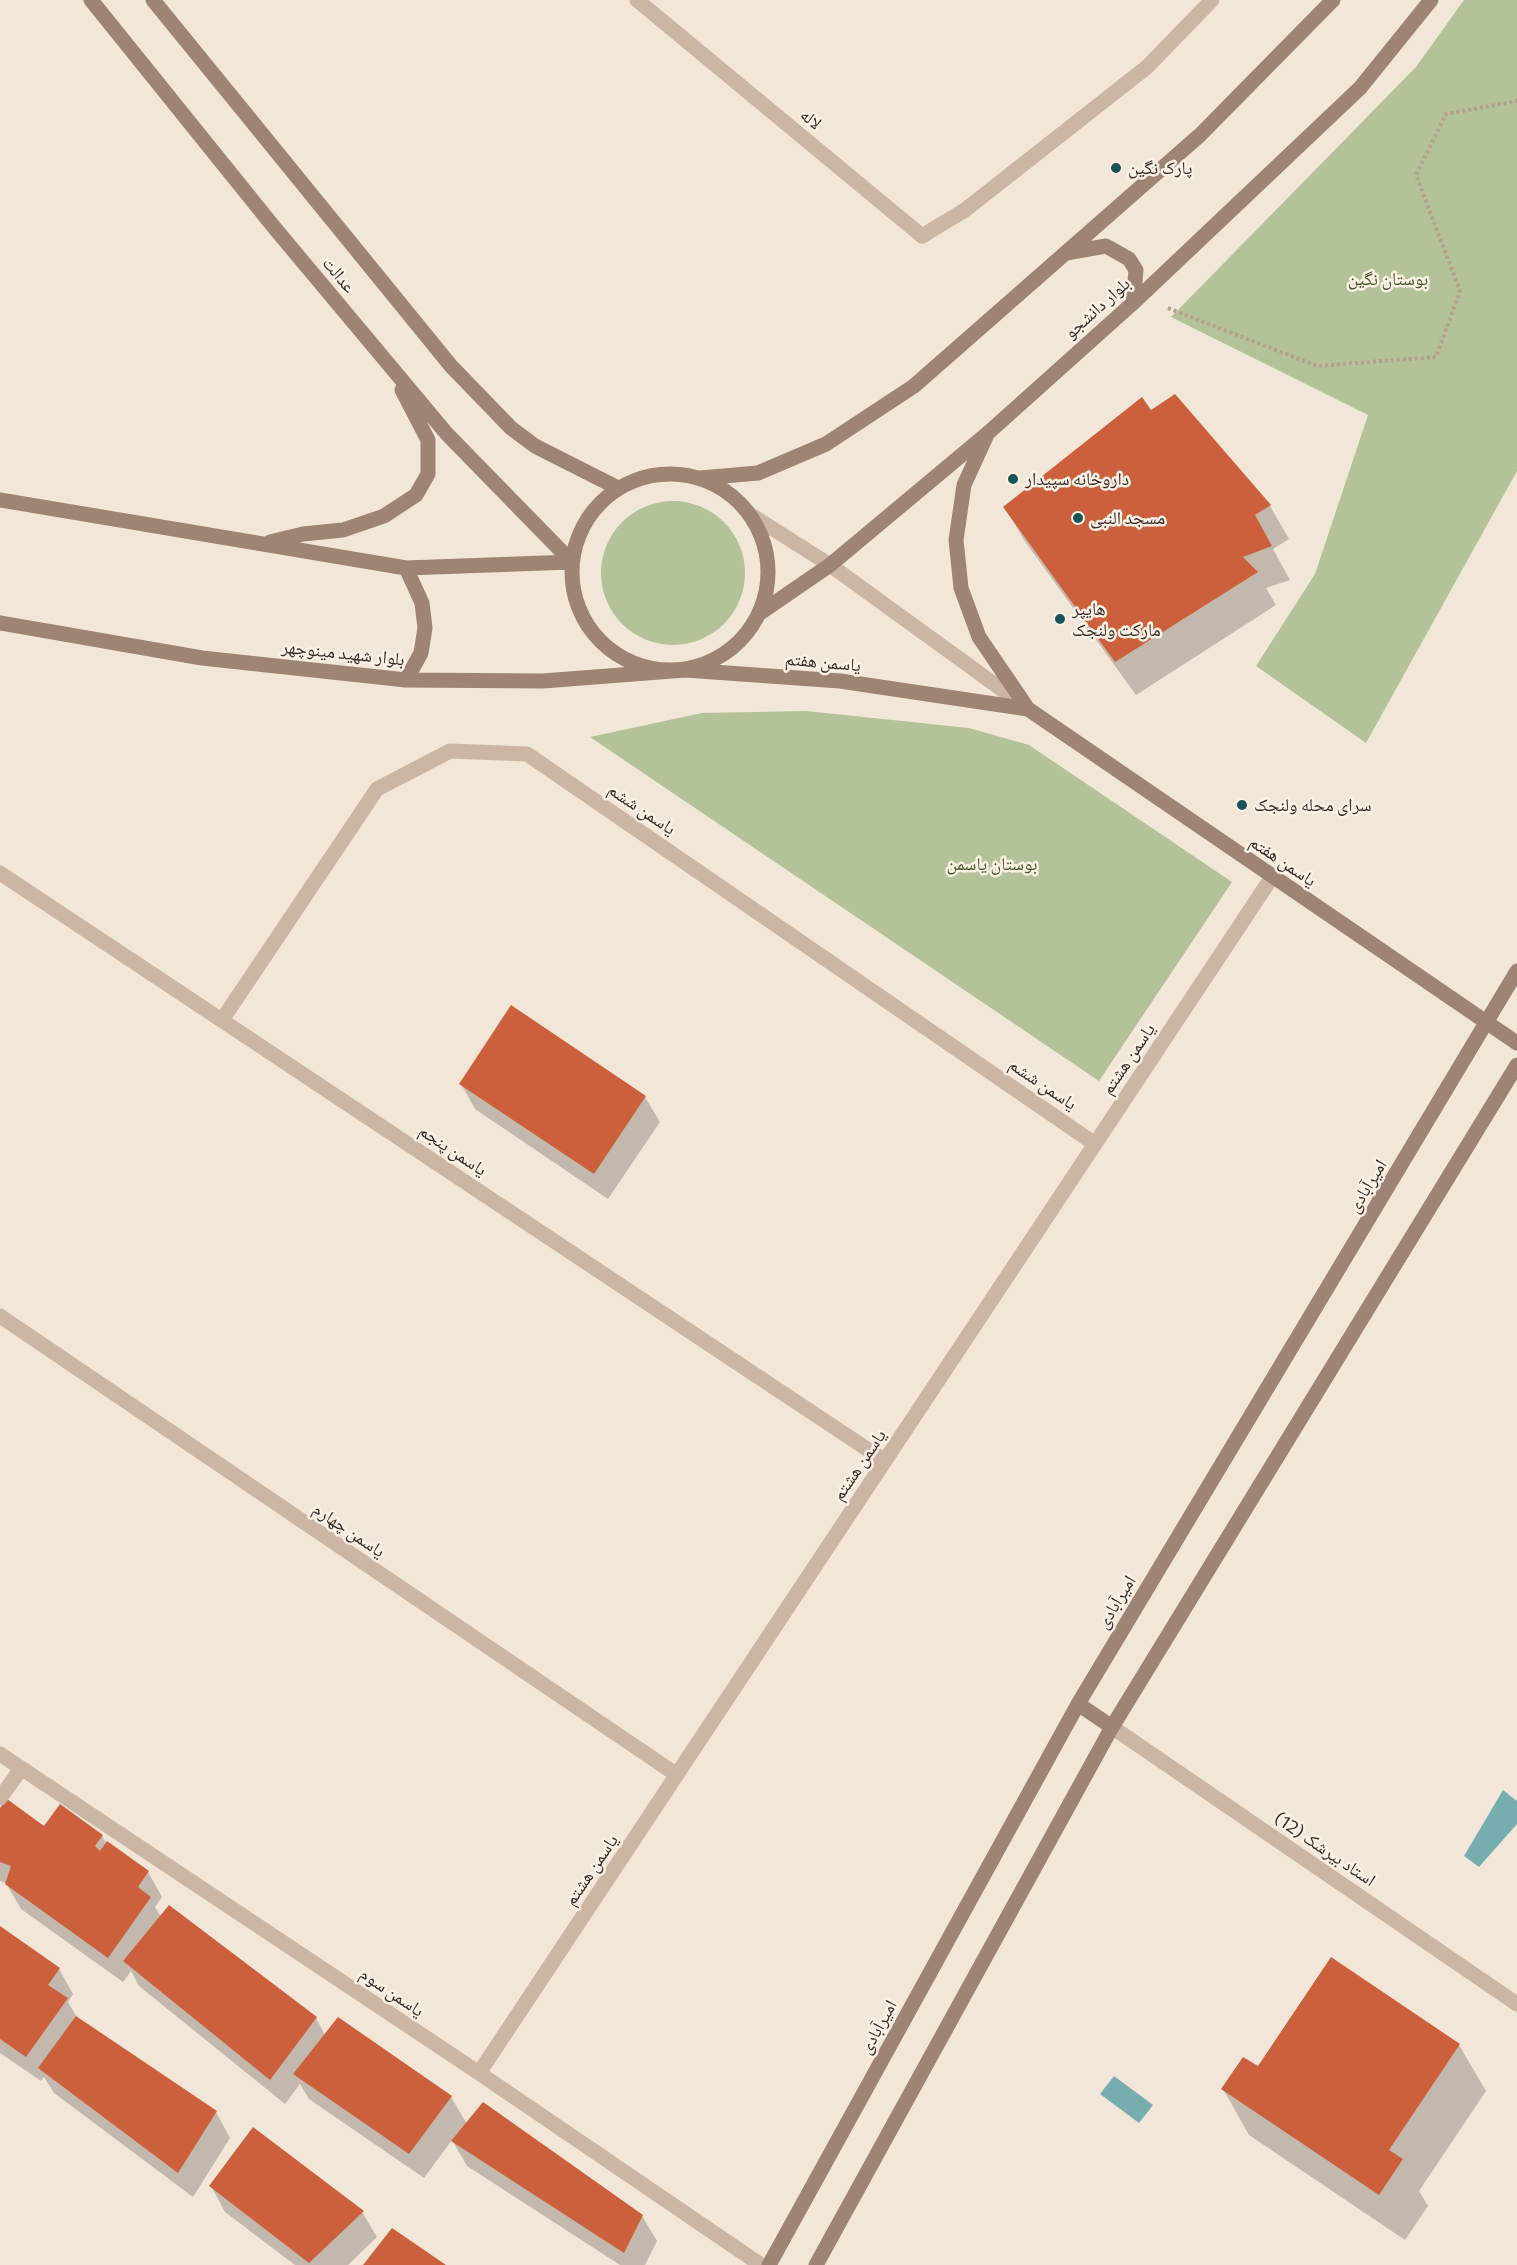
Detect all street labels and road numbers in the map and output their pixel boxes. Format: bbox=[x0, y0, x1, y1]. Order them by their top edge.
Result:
street label: لاله bbox=[796, 104, 826, 134]
street label: عدالت bbox=[318, 253, 360, 297]
street label: بلوار دانشجو bbox=[1059, 273, 1135, 343]
street label: بلوار شهید مینوچهر bbox=[280, 636, 406, 670]
street label: یاسمن هفتم bbox=[784, 648, 862, 676]
street label: یاسمن ششم bbox=[604, 778, 680, 840]
street label: یاسمن هفتم bbox=[1245, 831, 1321, 891]
street label: یاسمن هشتم bbox=[1096, 1019, 1160, 1099]
street label: یاسمن ششم bbox=[1005, 1053, 1081, 1115]
street label: یاسمن پنجم bbox=[415, 1120, 491, 1180]
street label: امیرآبادی bbox=[1343, 1155, 1391, 1217]
street label: یاسمن هشتم bbox=[827, 1425, 891, 1505]
street label: یاسمن چهارم bbox=[309, 1498, 389, 1562]
street label: امیرآبادی bbox=[1092, 1571, 1140, 1633]
street label: استاد بیرشک (12) bbox=[1270, 1807, 1380, 1891]
street label: یاسمن هشتم bbox=[559, 1830, 623, 1910]
street label: یاسمن سوم bbox=[356, 1963, 428, 2021]
street label: امیرآبادی bbox=[854, 1996, 902, 2058]

